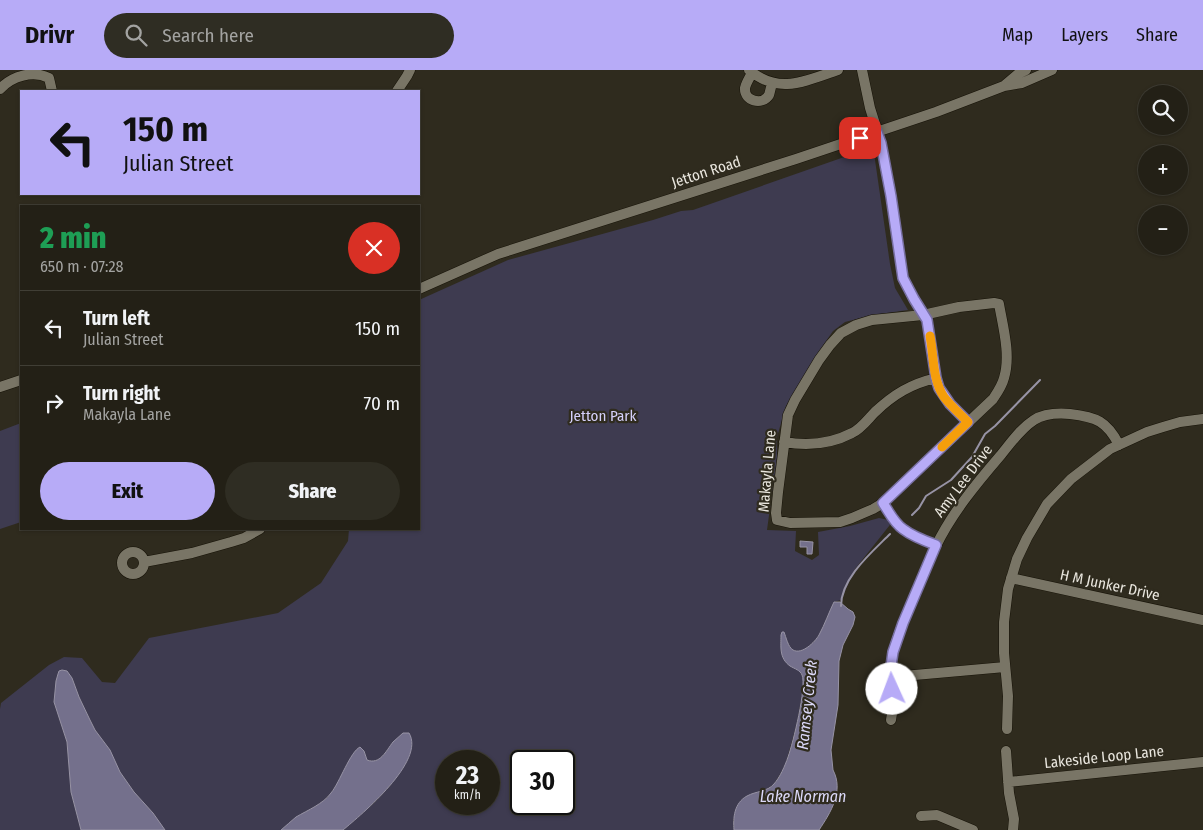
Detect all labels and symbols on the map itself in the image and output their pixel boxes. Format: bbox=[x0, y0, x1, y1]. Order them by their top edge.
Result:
pin bbox=[839, 117, 881, 159]
street label: Jetton Road bbox=[669, 152, 743, 192]
park label: Jetton Park bbox=[569, 407, 637, 425]
street label: Makayla Lane bbox=[754, 429, 780, 513]
street label: Amy Lee Drive bbox=[930, 441, 996, 521]
street label: H M Junker Drive bbox=[1059, 566, 1161, 604]
water label: Ramsey Creek bbox=[793, 659, 821, 751]
position arrow bbox=[865, 662, 917, 714]
street label: Lakeside Loop Lane bbox=[1043, 742, 1165, 772]
speed limit sign: 30 bbox=[510, 750, 575, 815]
water label: Lake Norman bbox=[760, 787, 846, 806]

